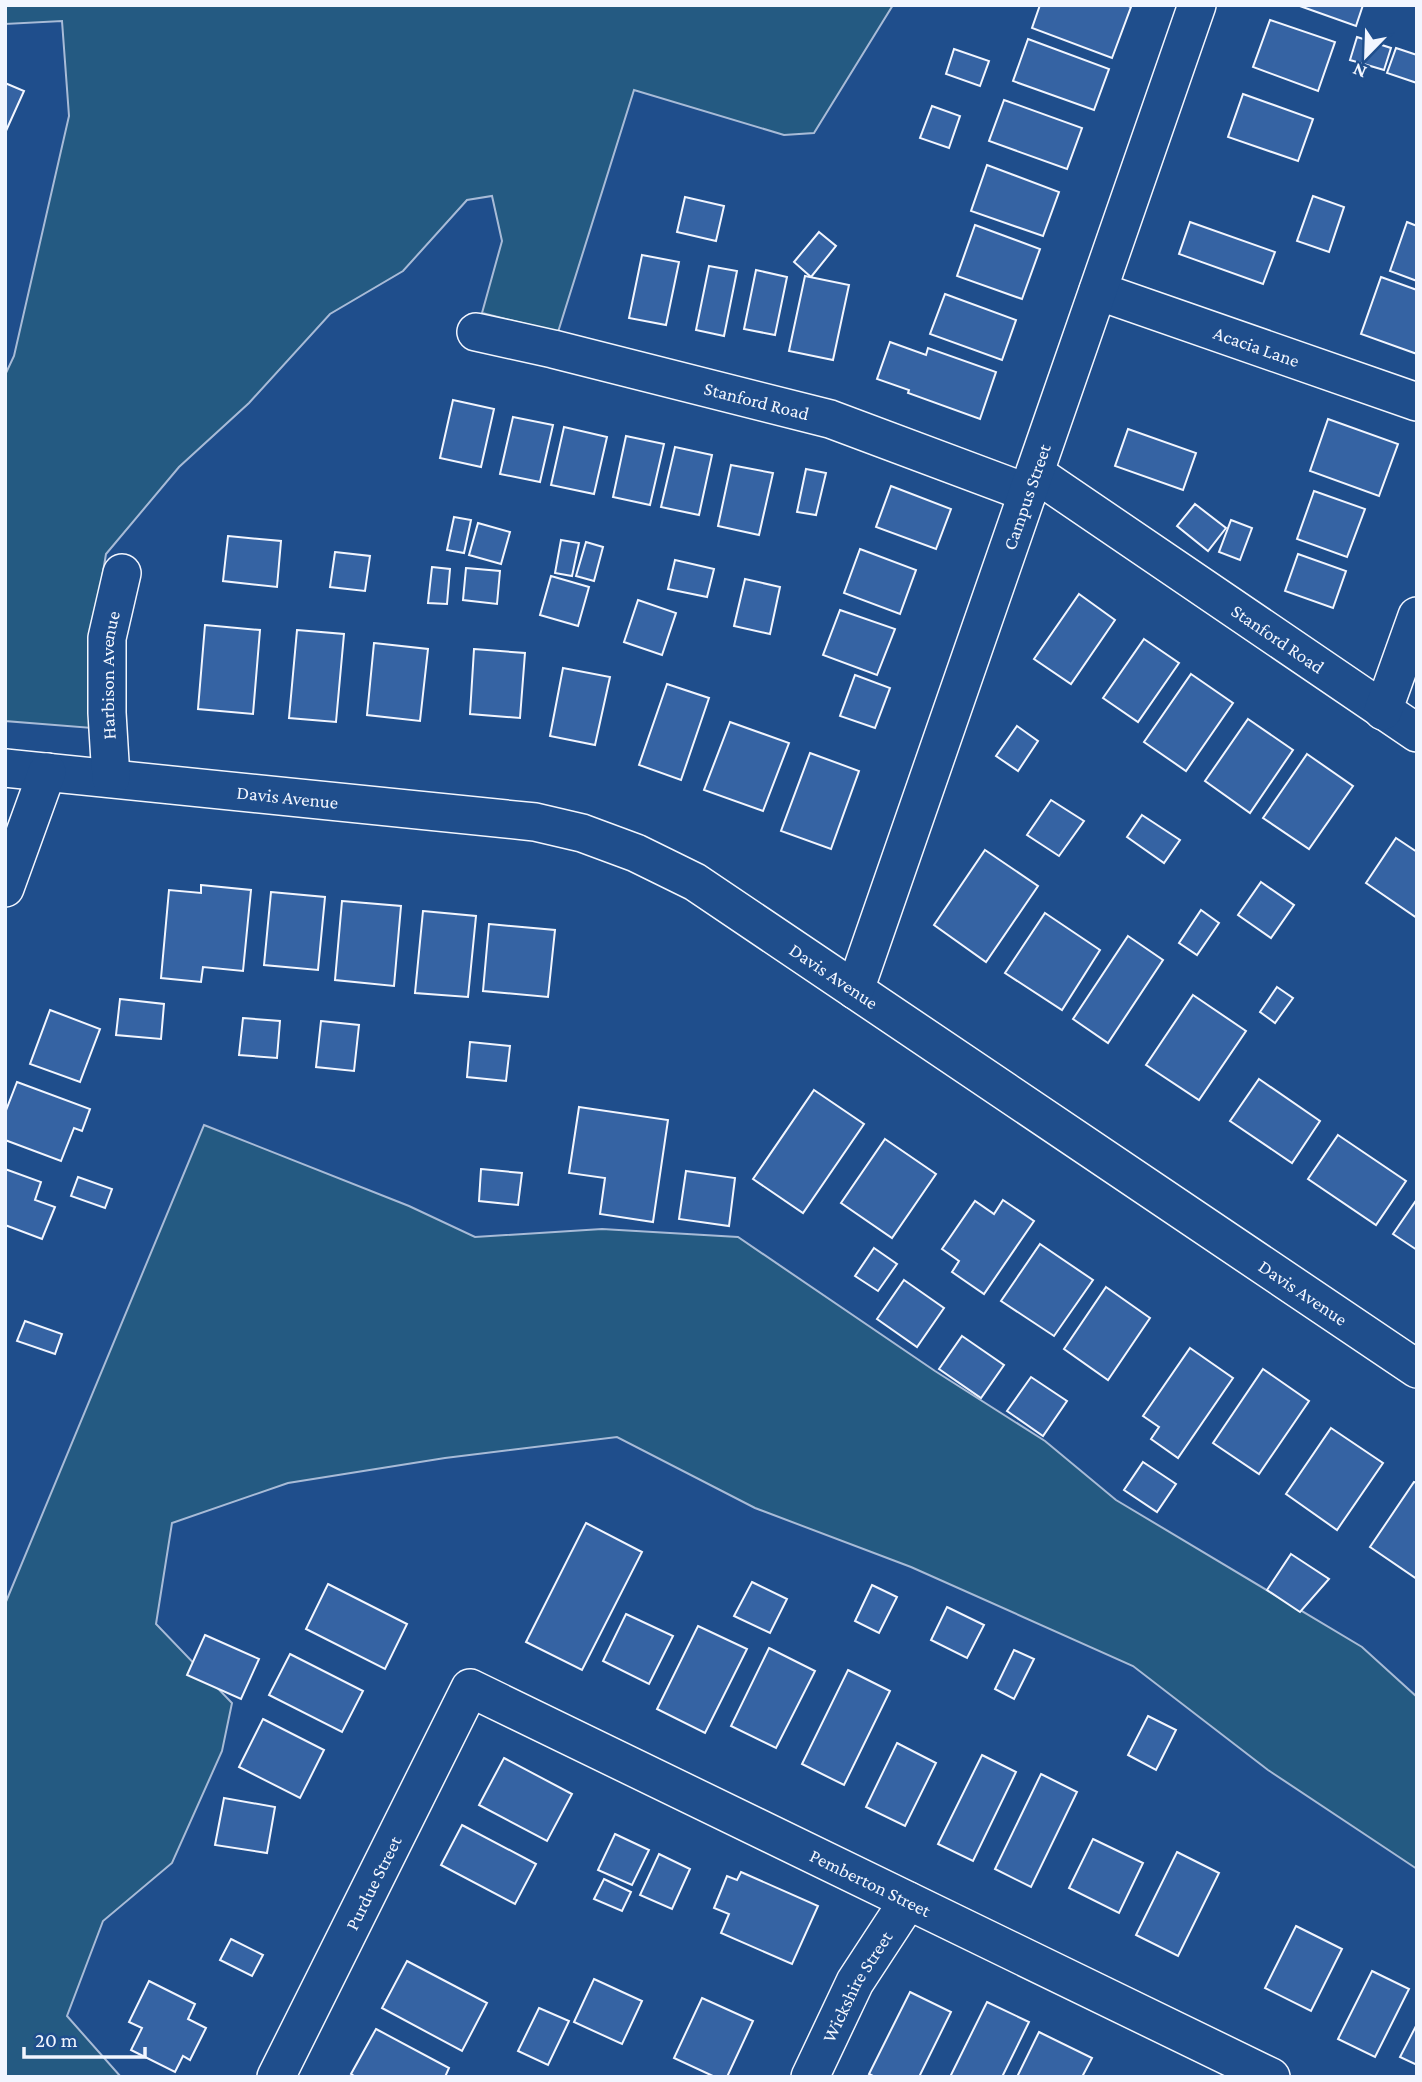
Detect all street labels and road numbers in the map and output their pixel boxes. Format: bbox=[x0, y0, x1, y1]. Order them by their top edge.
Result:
street label: Acacia Lane bbox=[1211, 322, 1302, 371]
street label: Stanford Road bbox=[702, 377, 811, 424]
street label: Campus Street bbox=[998, 440, 1055, 553]
street label: Stanford Road bbox=[1228, 599, 1328, 677]
street label: Harbison Avenue bbox=[96, 609, 123, 740]
street label: Davis Avenue bbox=[236, 781, 339, 812]
street label: Davis Avenue bbox=[786, 938, 882, 1013]
street label: Davis Avenue bbox=[1255, 1255, 1351, 1330]
street label: Purdue Street bbox=[341, 1832, 405, 1933]
street label: Pemberton Street bbox=[807, 1844, 935, 1921]
street label: Wickshire Street bbox=[818, 1926, 897, 2046]

